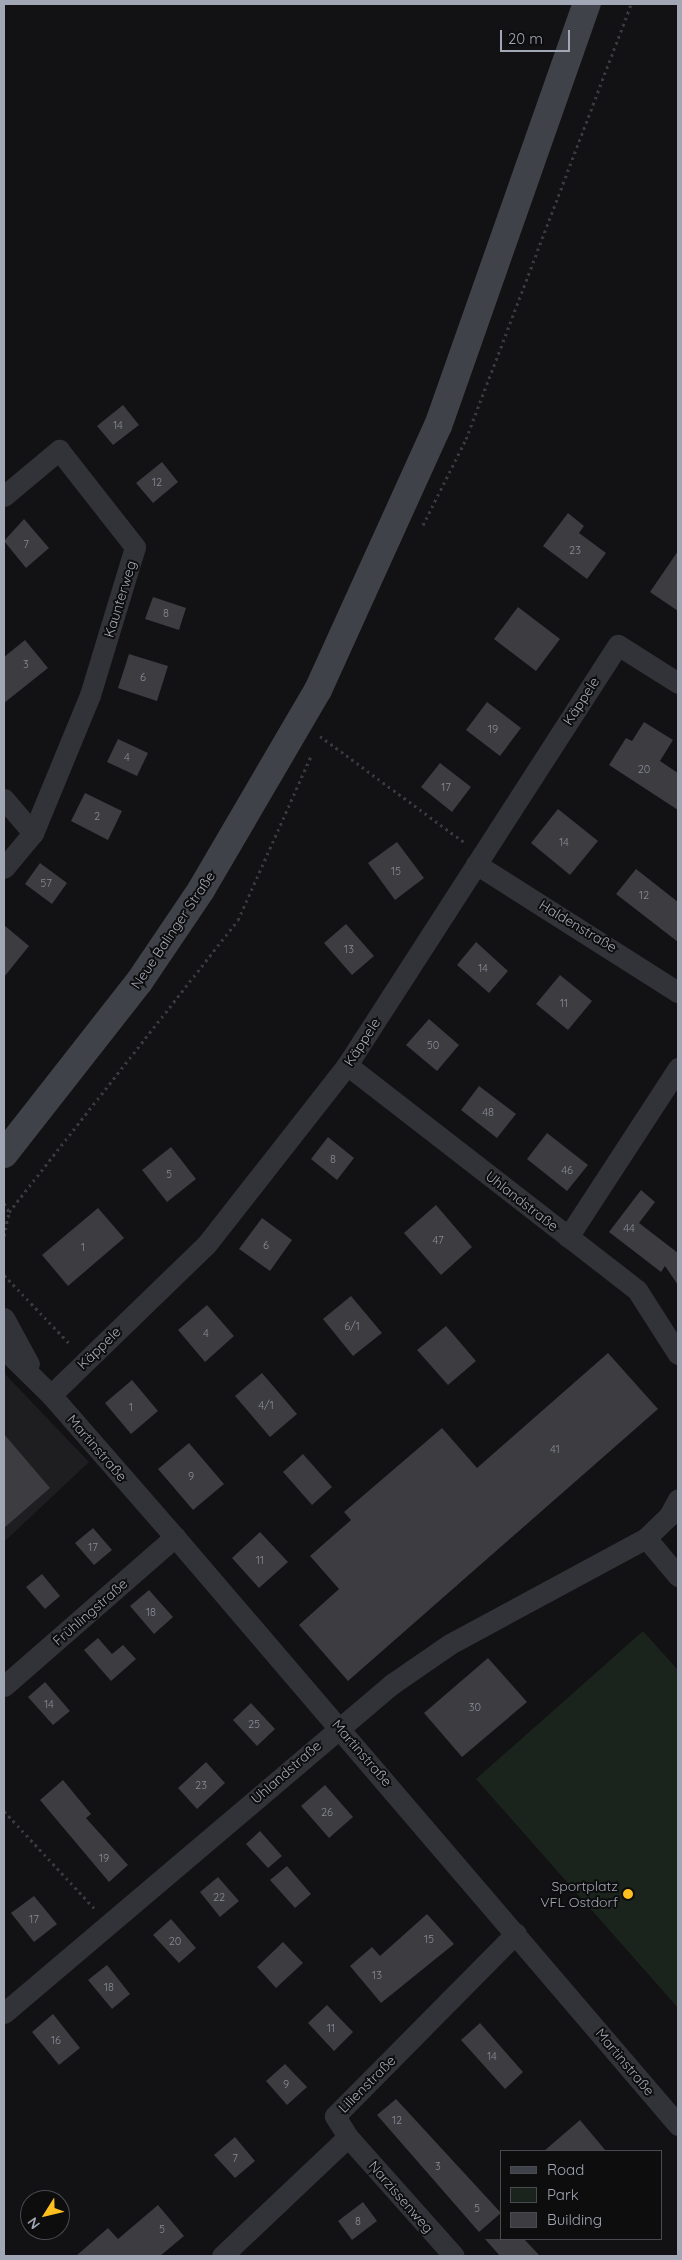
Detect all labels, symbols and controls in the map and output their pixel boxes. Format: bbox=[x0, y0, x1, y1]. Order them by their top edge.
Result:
scale bar bbox=[502, 20, 572, 52]
text: 20 m bbox=[508, 29, 543, 48]
house number: 14 bbox=[113, 418, 123, 432]
house number: 12 bbox=[152, 475, 162, 489]
house number: 7 bbox=[23, 537, 29, 551]
house number: 23 bbox=[569, 543, 581, 557]
street label: Kaunterweg bbox=[100, 558, 140, 640]
house number: 8 bbox=[163, 606, 169, 620]
house number: 3 bbox=[23, 657, 29, 671]
house number: 6 bbox=[140, 670, 146, 684]
street label: Käppele bbox=[559, 674, 603, 728]
house number: 19 bbox=[488, 722, 498, 736]
house number: 4 bbox=[124, 750, 130, 764]
house number: 20 bbox=[638, 762, 650, 776]
house number: 17 bbox=[441, 780, 451, 794]
house number: 2 bbox=[94, 809, 100, 823]
house number: 14 bbox=[559, 835, 569, 849]
house number: 15 bbox=[391, 864, 401, 878]
street label: Neue Balinger Straße bbox=[127, 868, 219, 992]
house number: 57 bbox=[40, 876, 52, 890]
house number: 12 bbox=[639, 888, 649, 902]
street label: Haldenstraße bbox=[536, 896, 620, 956]
house number: 13 bbox=[344, 942, 354, 956]
house number: 14 bbox=[478, 961, 488, 975]
house number: 11 bbox=[560, 996, 568, 1010]
street label: Käppele bbox=[340, 1015, 384, 1069]
house number: 50 bbox=[427, 1038, 439, 1052]
house number: 48 bbox=[482, 1105, 494, 1119]
house number: 8 bbox=[330, 1152, 336, 1166]
house number: 46 bbox=[561, 1163, 573, 1177]
house number: 5 bbox=[166, 1167, 172, 1181]
street label: Uhlandstraße bbox=[482, 1167, 562, 1235]
house number: 44 bbox=[623, 1221, 635, 1235]
house number: 47 bbox=[432, 1233, 444, 1247]
house number: 6 bbox=[263, 1238, 269, 1252]
house number: 1 bbox=[81, 1240, 85, 1254]
house number: 6/1 bbox=[344, 1319, 360, 1333]
street label: Käppele bbox=[74, 1323, 124, 1373]
house number: 4 bbox=[203, 1326, 209, 1340]
house number: 4/1 bbox=[258, 1398, 274, 1412]
house number: 1 bbox=[129, 1400, 133, 1414]
street label: Martinstraße bbox=[64, 1411, 130, 1485]
house number: 41 bbox=[550, 1442, 560, 1456]
house number: 9 bbox=[188, 1469, 194, 1483]
house number: 17 bbox=[88, 1540, 98, 1554]
house number: 11 bbox=[256, 1553, 264, 1567]
street label: Frühlingstraße bbox=[49, 1575, 131, 1649]
house number: 18 bbox=[146, 1605, 156, 1619]
house number: 14 bbox=[44, 1697, 54, 1711]
house number: 30 bbox=[469, 1700, 481, 1714]
street label: Martinstraße bbox=[329, 1716, 395, 1790]
house number: 25 bbox=[248, 1717, 260, 1731]
street label: Uhlandstraße bbox=[247, 1737, 325, 1807]
house number: 23 bbox=[195, 1778, 207, 1792]
house number: 26 bbox=[321, 1805, 333, 1819]
house number: 19 bbox=[99, 1851, 109, 1865]
place label: Sportplatz VFL Ostdorf bbox=[540, 1878, 618, 1910]
marker: Sportplatz VFL Ostdorf bbox=[622, 1888, 634, 1900]
house number: 22 bbox=[213, 1890, 225, 1904]
house number: 17 bbox=[29, 1912, 39, 1926]
house number: 15 bbox=[424, 1932, 434, 1946]
house number: 20 bbox=[169, 1934, 181, 1948]
house number: 13 bbox=[372, 1968, 382, 1982]
house number: 18 bbox=[104, 1980, 114, 1994]
house number: 11 bbox=[327, 2021, 335, 2035]
street label: Martinstraße bbox=[592, 2025, 658, 2099]
house number: 16 bbox=[51, 2033, 61, 2047]
house number: 14 bbox=[487, 2049, 497, 2063]
street label: Lilienstraße bbox=[335, 2052, 399, 2116]
house number: 9 bbox=[283, 2077, 289, 2091]
house number: 12 bbox=[392, 2113, 402, 2127]
legend bbox=[500, 2150, 662, 2240]
house number: 7 bbox=[232, 2151, 238, 2165]
street label: Narzissenweg bbox=[365, 2158, 437, 2236]
house number: 3 bbox=[435, 2159, 441, 2173]
text: Road bbox=[547, 2160, 584, 2179]
text: Park bbox=[547, 2185, 579, 2204]
north arrow bbox=[20, 2190, 70, 2240]
house number: 5 bbox=[474, 2201, 480, 2215]
text: Building bbox=[547, 2210, 602, 2229]
text: N bbox=[23, 2214, 44, 2233]
house number: 8 bbox=[355, 2214, 361, 2228]
house number: 5 bbox=[159, 2222, 165, 2236]

